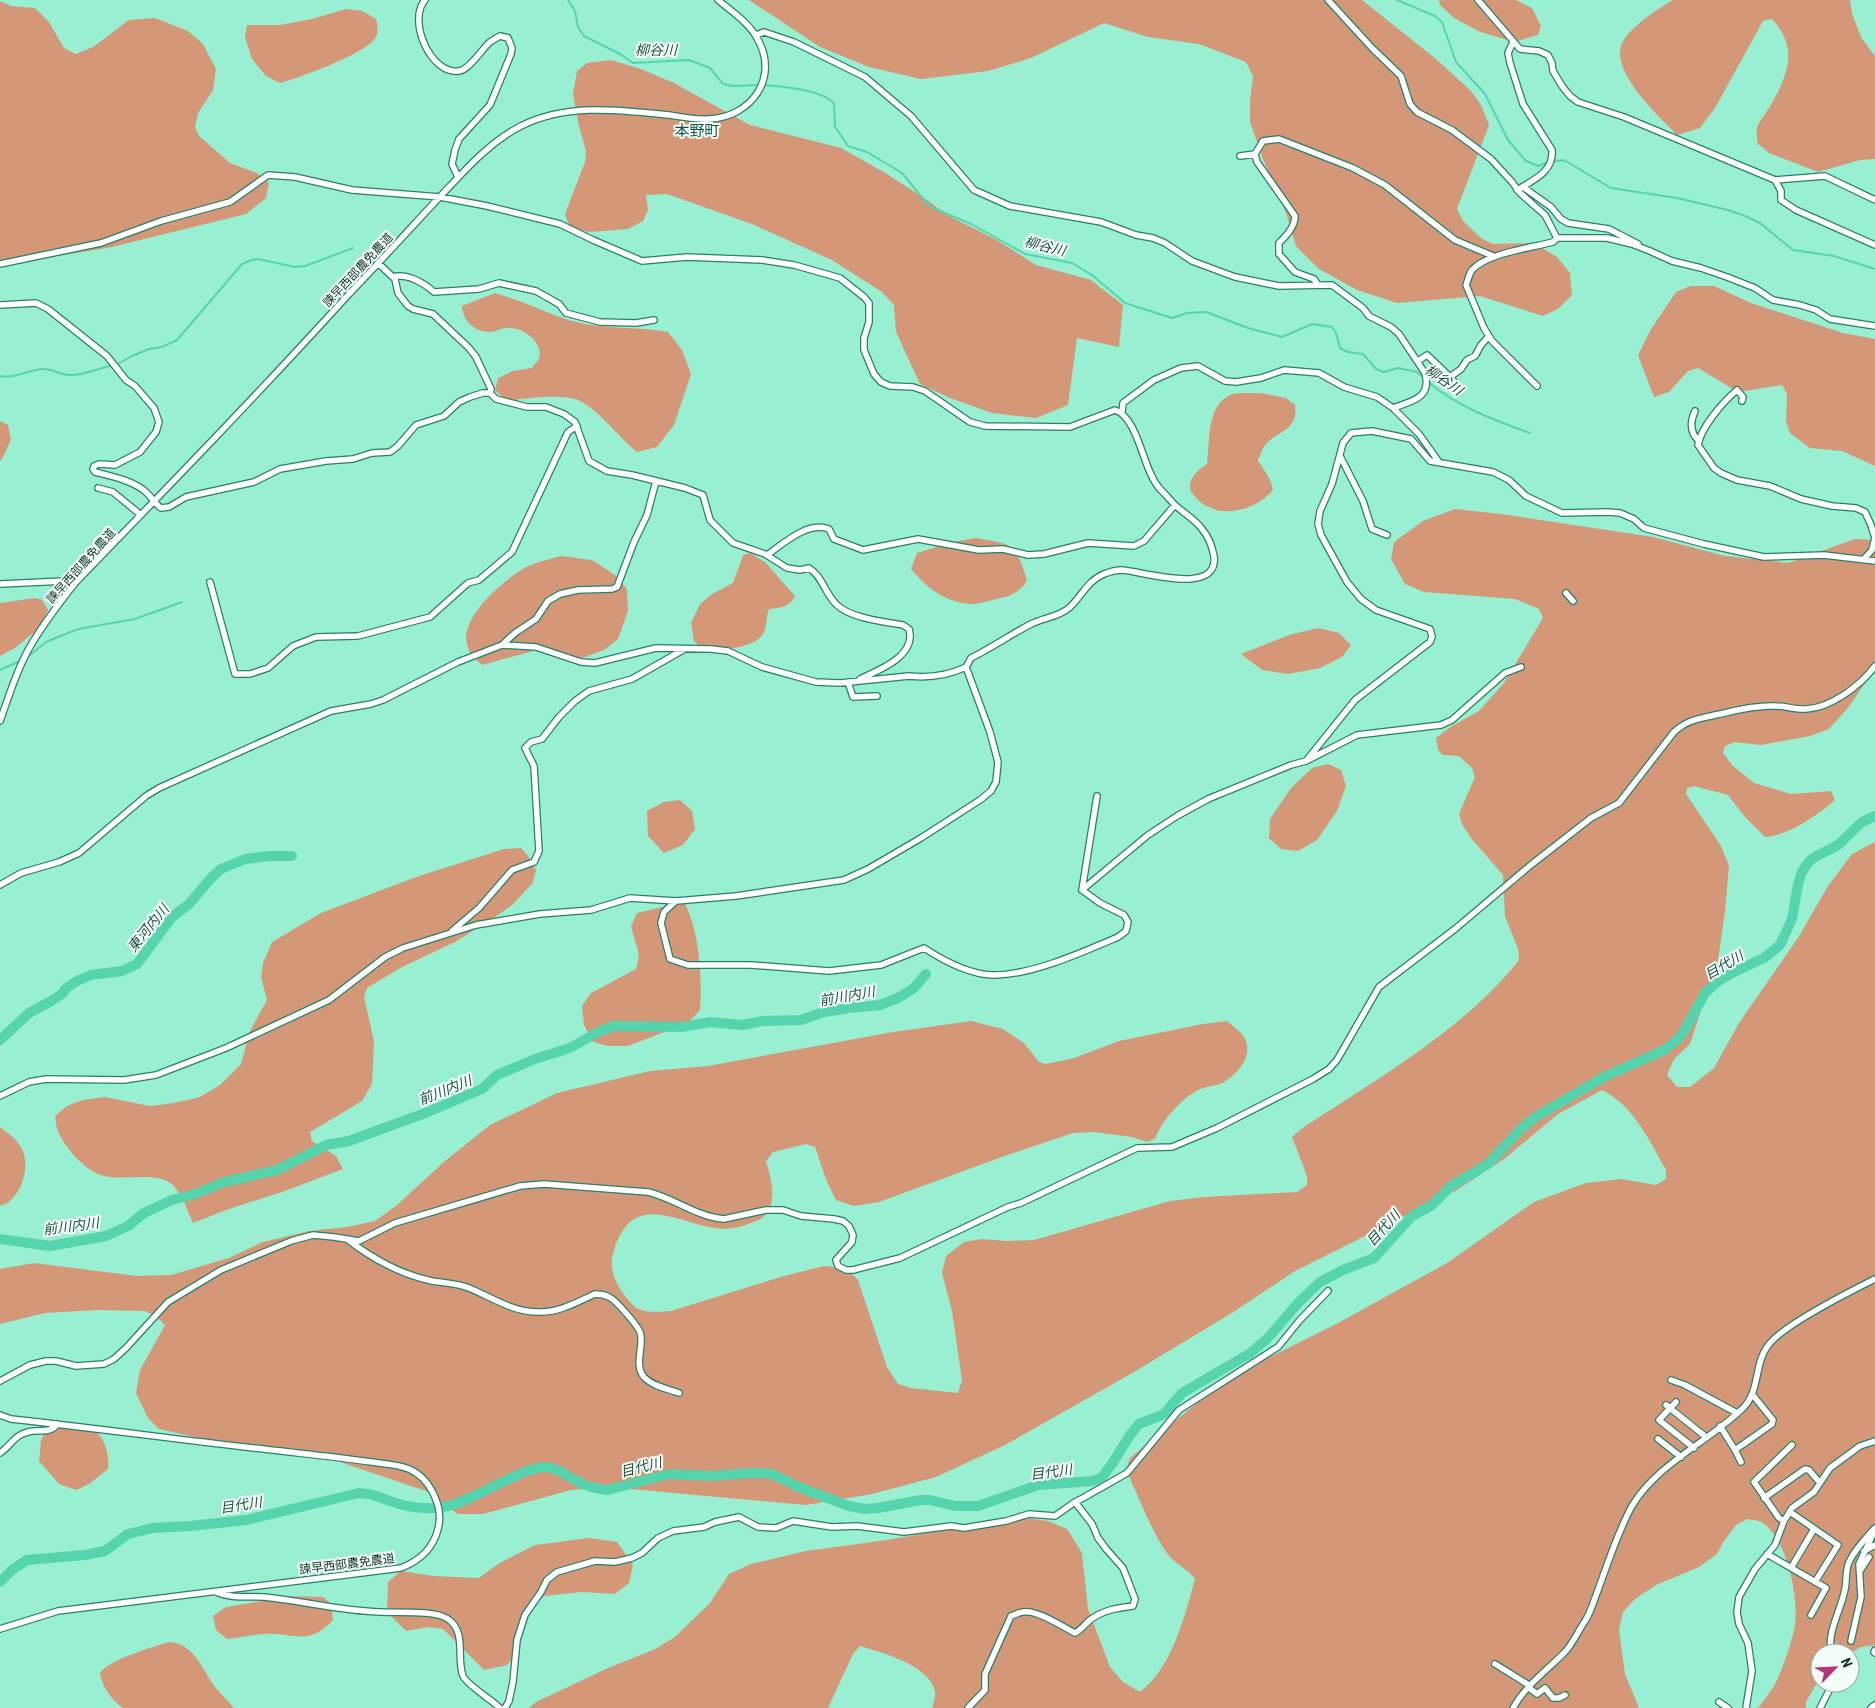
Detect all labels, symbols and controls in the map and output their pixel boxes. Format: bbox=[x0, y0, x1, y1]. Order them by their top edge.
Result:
water label: 柳谷川 bbox=[635, 42, 679, 58]
district label: 本野町 bbox=[674, 122, 720, 140]
street label: 諫早西部農免農道 bbox=[320, 230, 396, 310]
water label: 柳谷川 bbox=[1023, 233, 1069, 259]
water label: 柳谷川 bbox=[1422, 361, 1467, 400]
street label: 諫早西部農免農道 bbox=[44, 526, 118, 606]
water label: 東河内川 bbox=[124, 900, 173, 955]
water label: 目代川 bbox=[1702, 946, 1748, 983]
water label: 前川内川 bbox=[818, 983, 878, 1009]
water label: 前川内川 bbox=[416, 1071, 476, 1108]
water label: 目代川 bbox=[1363, 1206, 1404, 1249]
water label: 前川内川 bbox=[42, 1214, 102, 1237]
water label: 目代川 bbox=[619, 1454, 665, 1480]
water label: 目代川 bbox=[1029, 1461, 1075, 1483]
water label: 目代川 bbox=[219, 1494, 265, 1516]
street label: 諫早西部農免農道 bbox=[298, 1551, 396, 1577]
north arrow bbox=[1810, 1643, 1860, 1693]
text: N bbox=[1838, 1656, 1856, 1670]

